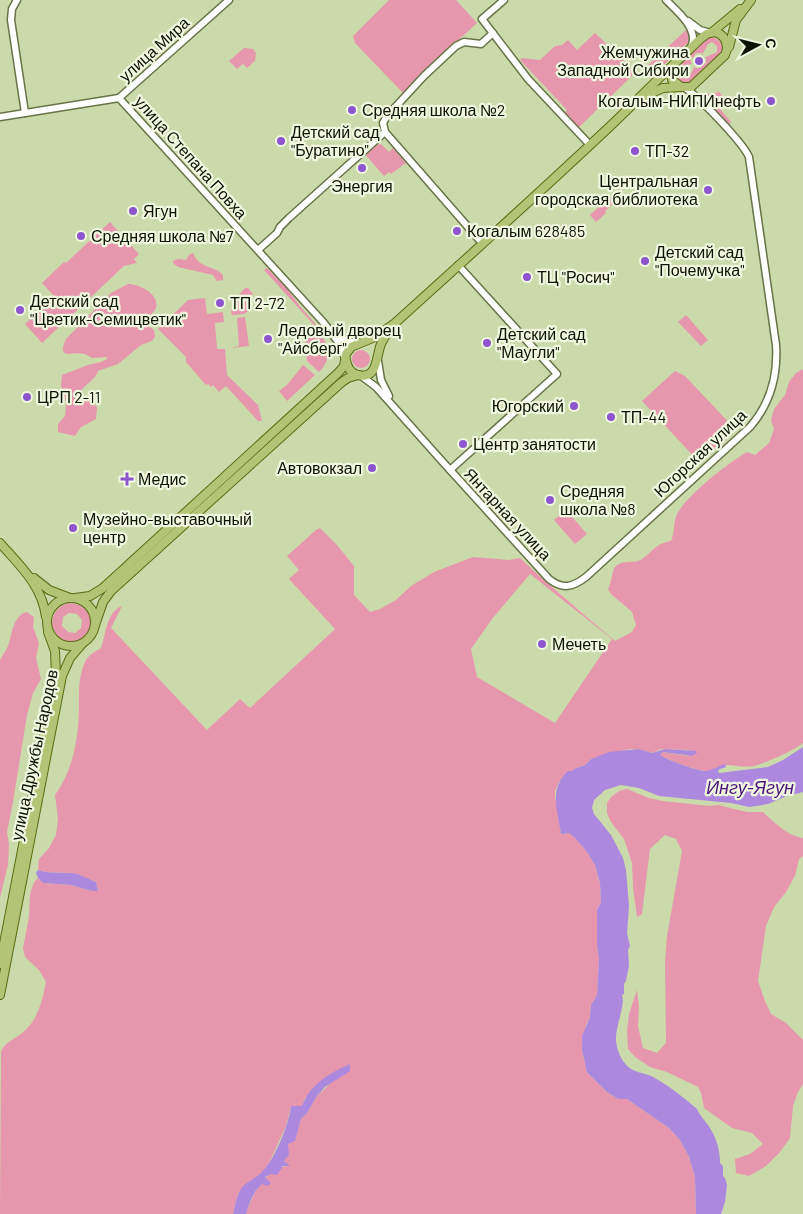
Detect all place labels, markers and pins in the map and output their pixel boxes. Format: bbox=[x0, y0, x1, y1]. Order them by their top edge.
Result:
place label: Жемчужина Западной Сибири bbox=[557, 42, 689, 79]
marker: Жемчужина Западной Сибири bbox=[693, 55, 705, 67]
place label: Когалым-НИПИнефть bbox=[598, 91, 761, 110]
marker: Когалым-НИПИнефть bbox=[765, 95, 777, 107]
place label: Средняя школа №2 bbox=[362, 100, 505, 119]
marker: Средняя школа №2 bbox=[346, 104, 358, 116]
place label: Детский сад "Буратино" bbox=[291, 122, 380, 159]
marker: Детский сад "Буратино" bbox=[275, 135, 287, 147]
place label: ТП-32 bbox=[645, 141, 689, 160]
marker: ТП-32 bbox=[629, 145, 641, 157]
marker: Энергия bbox=[356, 162, 368, 174]
place label: Центральная городская библиотека bbox=[535, 171, 698, 208]
place label: Энергия bbox=[331, 176, 393, 195]
marker: Центральная городская библиотека bbox=[702, 184, 714, 196]
place label: Ягун bbox=[143, 201, 177, 220]
marker: Ягун bbox=[127, 205, 139, 217]
place label: Когалым 628485 bbox=[467, 221, 585, 240]
marker: Когалым 628485 bbox=[451, 225, 463, 237]
place label: Средняя школа №7 bbox=[91, 226, 234, 245]
marker: Средняя школа №7 bbox=[75, 230, 87, 242]
place label: Детский сад "Почемучка" bbox=[655, 242, 744, 279]
marker: Детский сад "Почемучка" bbox=[639, 255, 651, 267]
place label: ТЦ "Росич" bbox=[537, 267, 614, 286]
marker: ТЦ "Росич" bbox=[521, 271, 533, 283]
place label: Детский сад "Цветик-Семицветик" bbox=[30, 291, 186, 328]
place label: ТП 2-72 bbox=[230, 293, 285, 312]
marker: ТП 2-72 bbox=[214, 297, 226, 309]
marker: Детский сад "Цветик-Семицветик" bbox=[14, 304, 26, 316]
place label: Ледовый дворец "Айсберг" bbox=[278, 320, 401, 357]
place label: Детский сад "Маугли" bbox=[497, 324, 586, 361]
marker: Ледовый дворец "Айсберг" bbox=[262, 333, 274, 345]
marker: Детский сад "Маугли" bbox=[481, 337, 493, 349]
place label: ЦРП 2-11 bbox=[37, 387, 100, 406]
marker: ЦРП 2-11 bbox=[21, 391, 33, 403]
place label: Югорский bbox=[492, 396, 564, 415]
marker: Югорский bbox=[568, 400, 580, 412]
place label: ТП-44 bbox=[621, 407, 666, 426]
marker: ТП-44 bbox=[605, 411, 617, 423]
place label: Центр занятости bbox=[473, 434, 596, 453]
marker: Центр занятости bbox=[457, 438, 469, 450]
place label: Автовокзал bbox=[277, 458, 362, 477]
marker: Автовокзал bbox=[366, 462, 378, 474]
place label: Медис bbox=[138, 469, 186, 488]
marker: Медис bbox=[120, 472, 134, 486]
place label: Средняя школа №8 bbox=[560, 481, 636, 518]
marker: Средняя школа №8 bbox=[544, 494, 556, 506]
place label: Музейно-выставочный центр bbox=[83, 509, 252, 546]
marker: Музейно-выставочный центр bbox=[67, 522, 79, 534]
place label: Мечеть bbox=[552, 634, 606, 653]
marker: Мечеть bbox=[536, 638, 548, 650]

